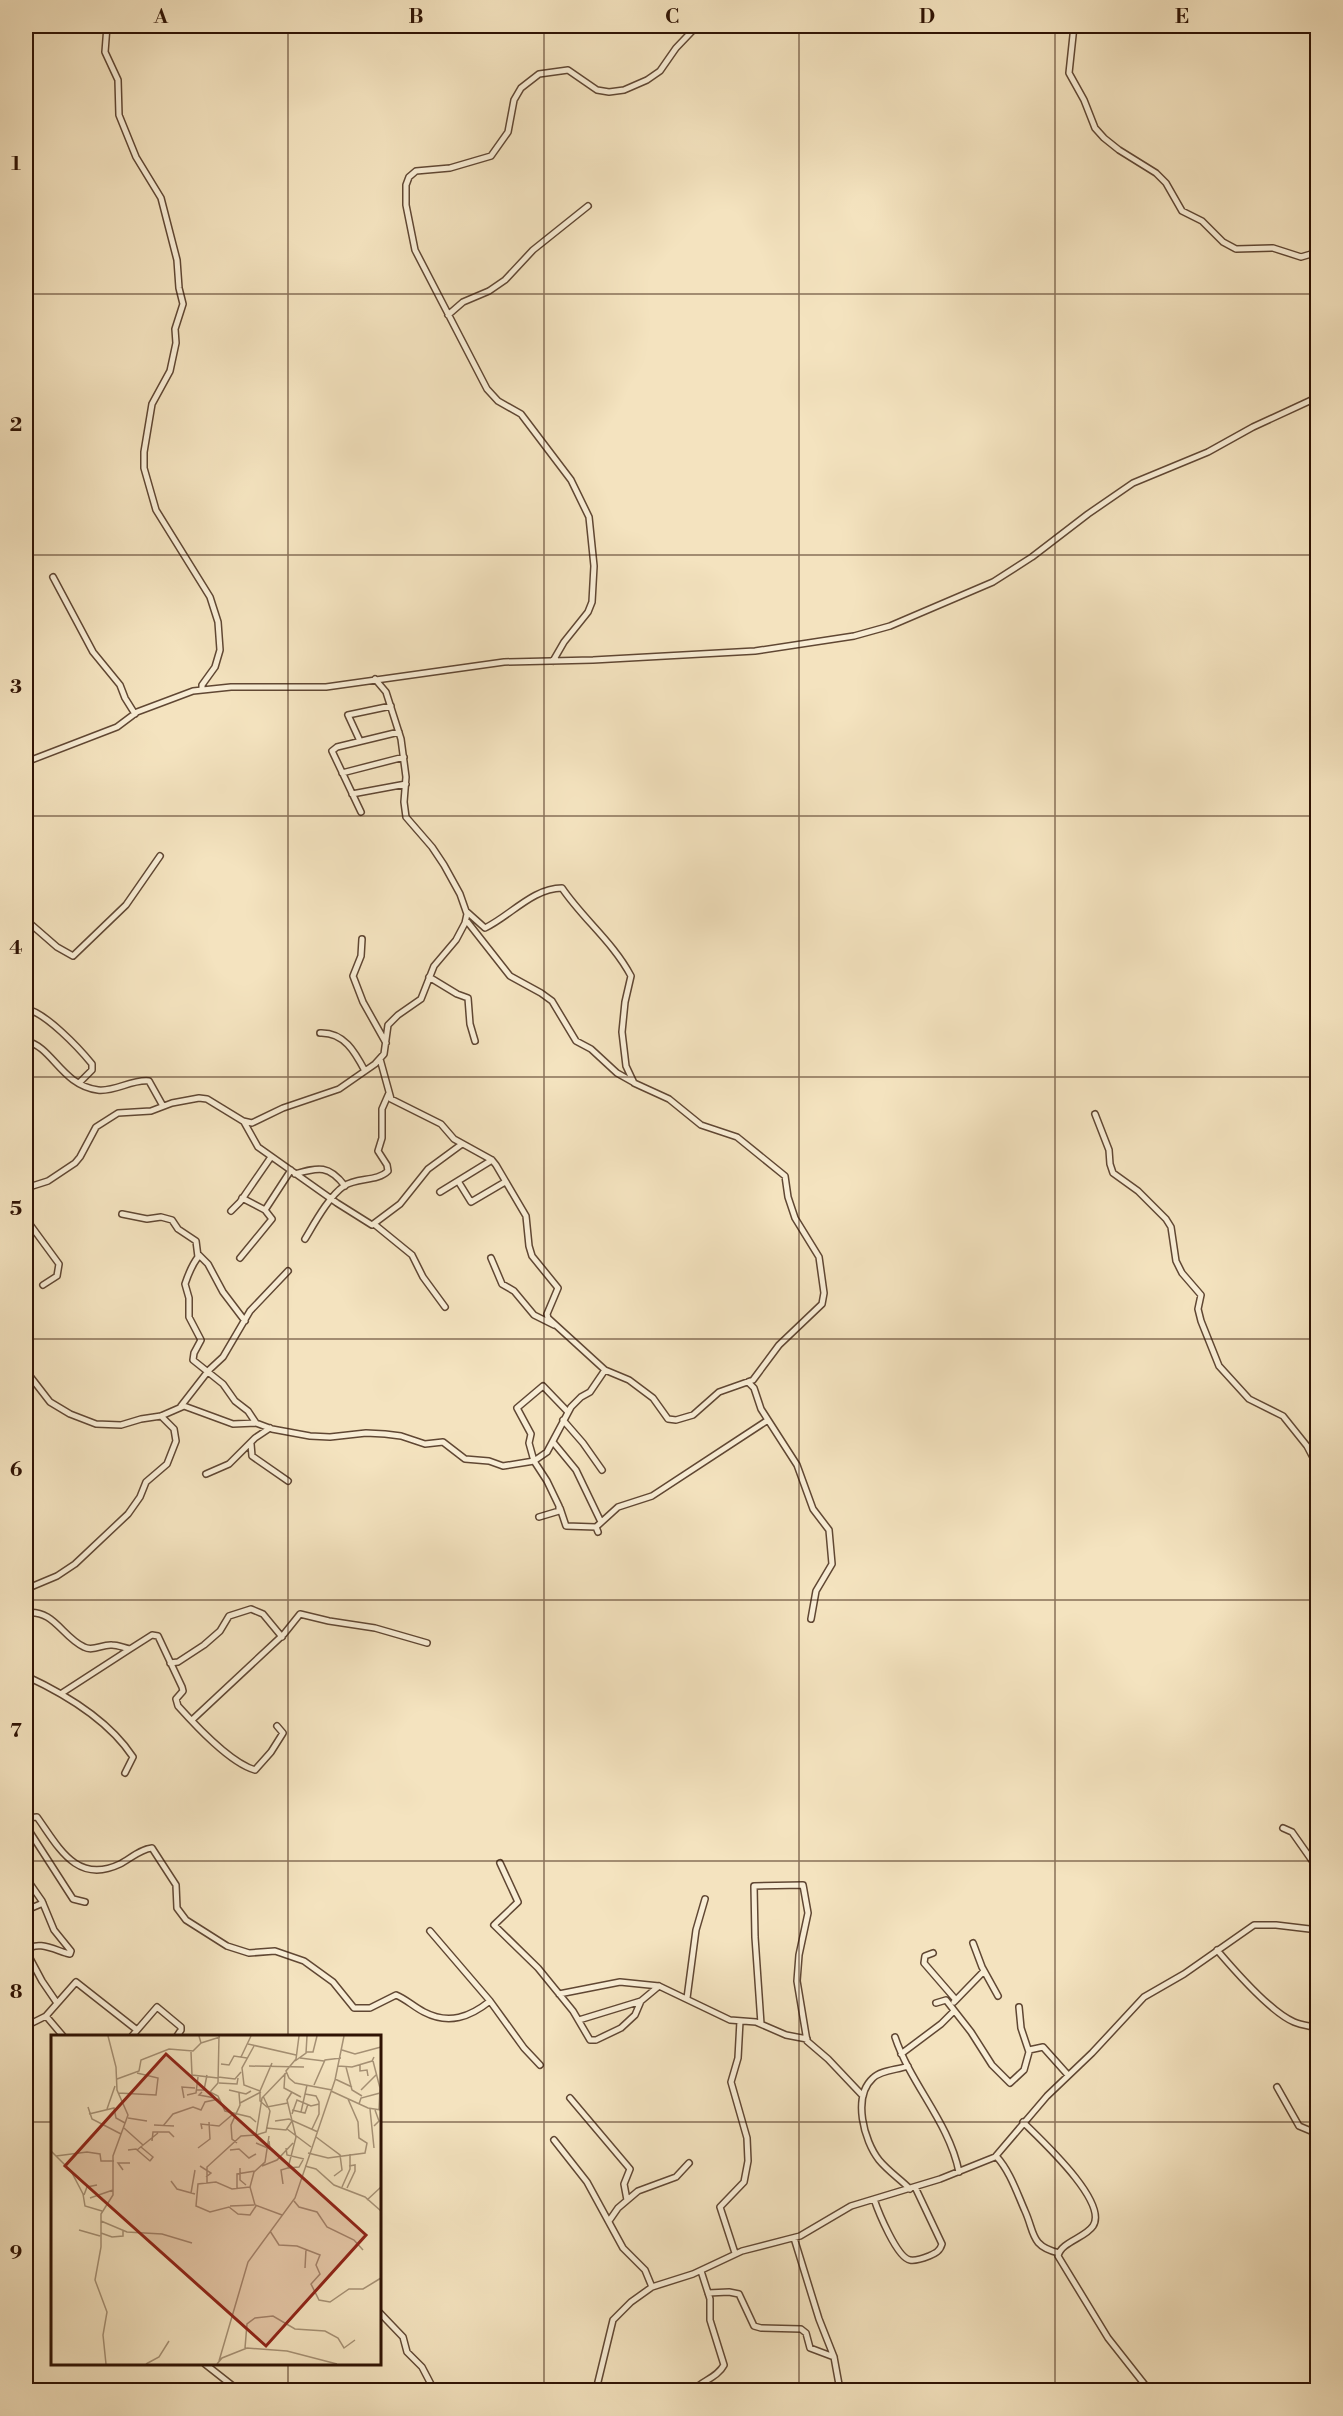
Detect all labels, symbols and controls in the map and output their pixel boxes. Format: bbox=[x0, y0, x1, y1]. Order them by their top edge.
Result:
text: A bbox=[153, 5, 169, 30]
text: B bbox=[408, 5, 424, 30]
text: C bbox=[665, 5, 679, 30]
text: D bbox=[919, 5, 935, 30]
text: E bbox=[1175, 5, 1189, 30]
text: 1 bbox=[11, 152, 21, 177]
text: 2 bbox=[10, 413, 22, 438]
text: 3 bbox=[10, 675, 22, 700]
text: 4 bbox=[9, 936, 23, 961]
text: 5 bbox=[10, 1197, 22, 1222]
text: 6 bbox=[10, 1458, 23, 1483]
text: 7 bbox=[10, 1719, 22, 1744]
text: 8 bbox=[10, 1980, 23, 2005]
inset map bbox=[51, 2035, 381, 2365]
text: 9 bbox=[10, 2241, 22, 2266]

